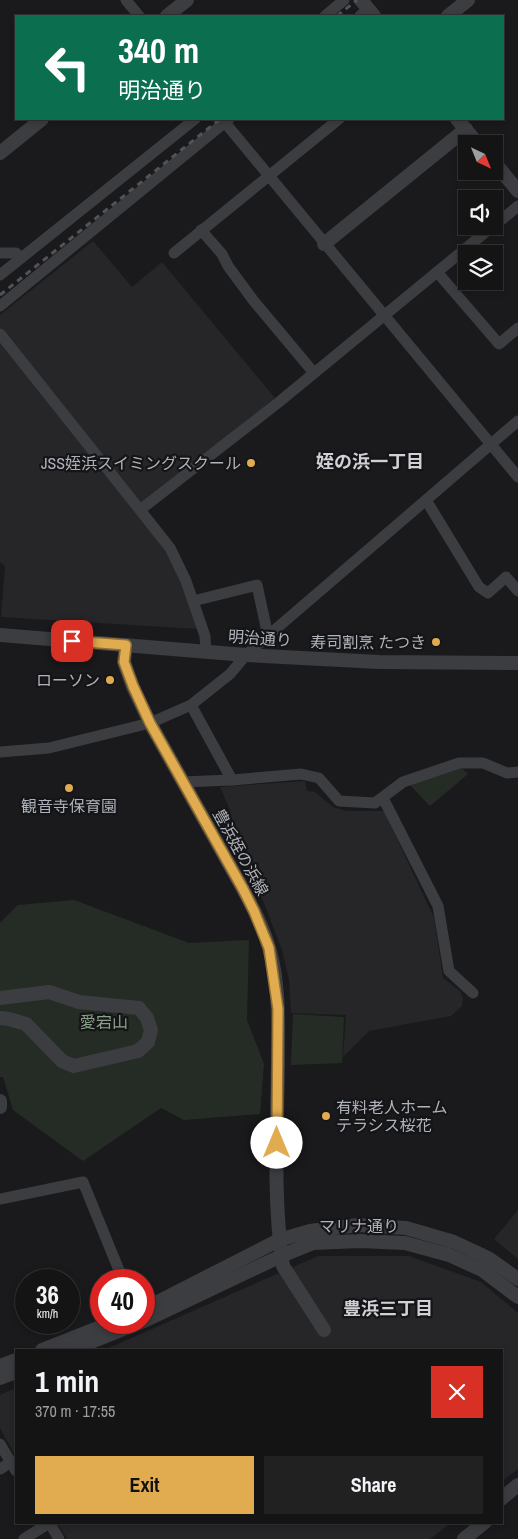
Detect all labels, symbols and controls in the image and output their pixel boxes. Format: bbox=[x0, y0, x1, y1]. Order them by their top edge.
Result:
text: 340 m bbox=[118, 27, 199, 74]
icon: left bbox=[35, 35, 100, 100]
text: 明治通り bbox=[118, 75, 206, 105]
north arrow bbox=[458, 135, 502, 180]
map controls bbox=[458, 135, 503, 290]
button: sound bbox=[458, 190, 503, 235]
button: layers bbox=[458, 245, 503, 290]
district label: 姪の浜一丁目 bbox=[316, 449, 424, 474]
place label: JSS姪浜スイミングスクール bbox=[41, 452, 241, 474]
marker: JSS姪浜スイミングスクール bbox=[245, 457, 257, 469]
pin bbox=[51, 620, 93, 662]
street label: 明治通り bbox=[227, 625, 293, 651]
icon: arrive bbox=[58, 627, 86, 655]
place label: 寿司割烹 たつき bbox=[310, 631, 426, 653]
marker: 寿司割烹 たつき bbox=[430, 636, 442, 648]
place label: ローソン bbox=[36, 669, 100, 691]
marker: ローソン bbox=[104, 674, 116, 686]
marker: 観音寺保育園 bbox=[63, 782, 75, 794]
place label: 観音寺保育園 bbox=[21, 795, 117, 817]
street label: 豊浜姪の浜線 bbox=[208, 805, 274, 899]
park label: 愛宕山 bbox=[80, 1011, 128, 1033]
place label: 有料老人ホーム テラシス桜花 bbox=[336, 1096, 448, 1136]
marker: 有料老人ホーム テラシス桜花 bbox=[320, 1110, 332, 1122]
position arrow bbox=[250, 1116, 302, 1168]
street label: マリナ通り bbox=[319, 1215, 399, 1237]
speed limit sign: 40 bbox=[90, 1269, 155, 1334]
text: 36 bbox=[36, 1278, 59, 1312]
district label: 豊浜三丁目 bbox=[343, 1296, 433, 1321]
text: km/h bbox=[37, 1306, 58, 1322]
text: 1 min bbox=[35, 1361, 99, 1401]
button: close bbox=[431, 1366, 483, 1418]
text: 370 m · 17:55 bbox=[35, 1400, 115, 1422]
button: Exit bbox=[35, 1456, 254, 1514]
button: Share bbox=[264, 1456, 483, 1514]

